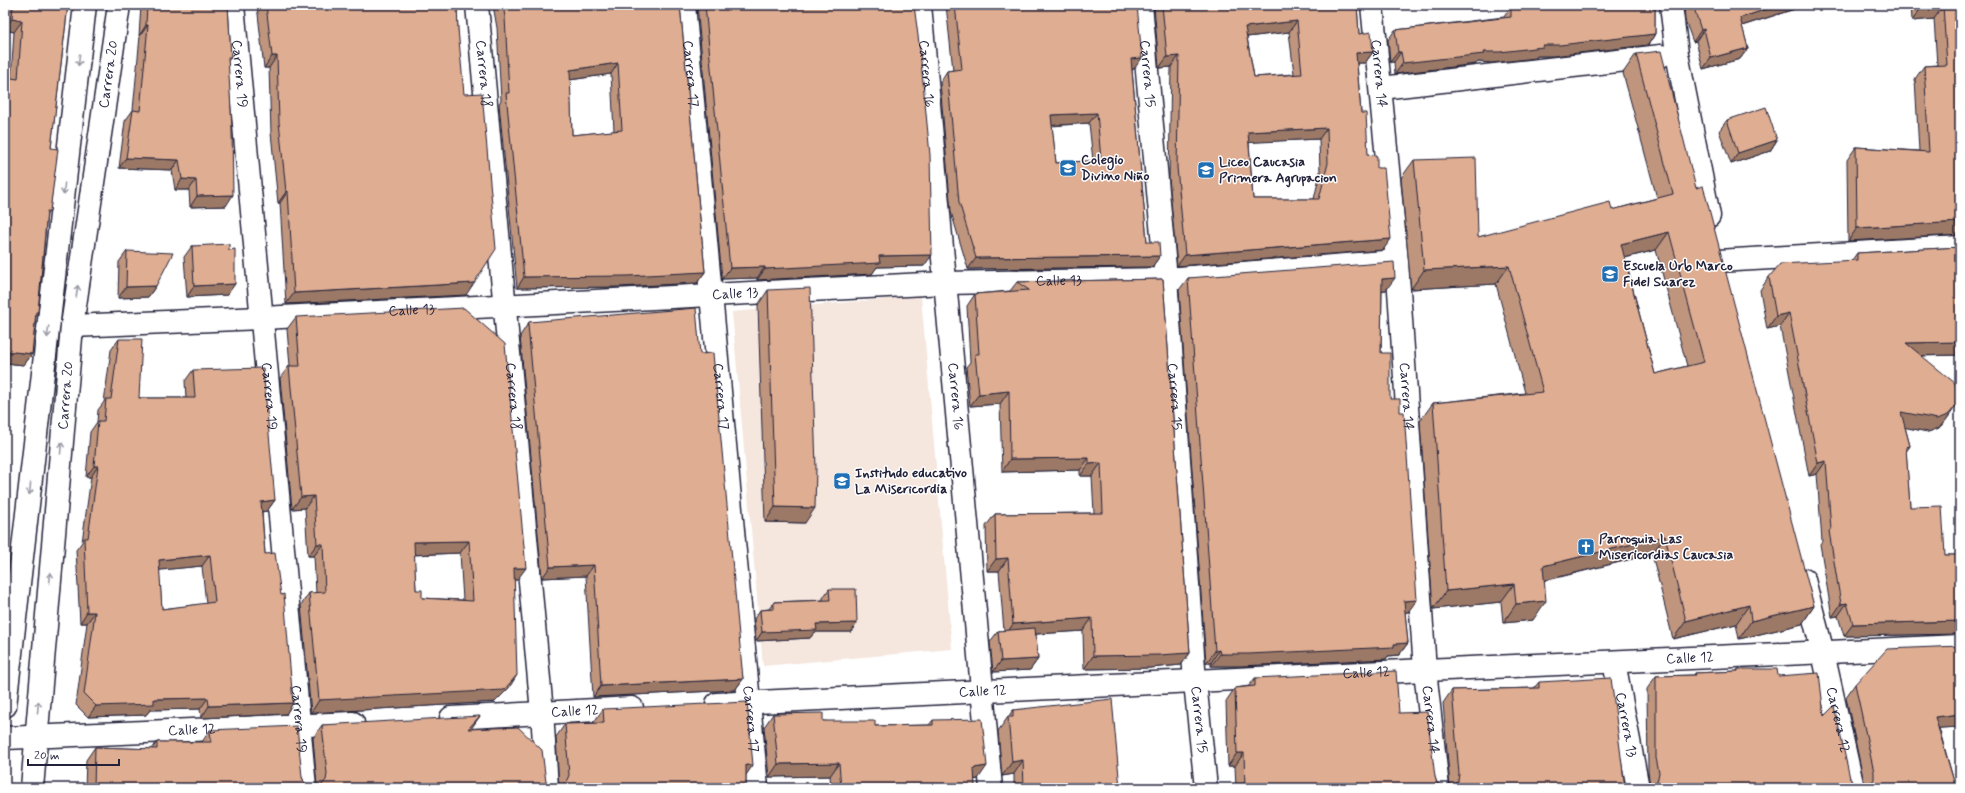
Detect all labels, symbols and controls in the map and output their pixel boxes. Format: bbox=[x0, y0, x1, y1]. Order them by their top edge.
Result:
street label: Carrera 20 bbox=[95, 39, 123, 110]
street label: Carrera 19 bbox=[227, 39, 251, 108]
street label: Carrera 18 bbox=[471, 39, 495, 108]
street label: Carrera 16 bbox=[914, 39, 938, 108]
street label: Carrera 15 bbox=[1135, 39, 1159, 108]
street label: Carrera 14 bbox=[1366, 39, 1391, 109]
street label: Carrera 17 bbox=[678, 40, 702, 108]
one-way arrow bbox=[75, 53, 83, 66]
place label: Colegio Divino Niño bbox=[1081, 151, 1149, 185]
place label: Liceo Caucasia Primera Agrupacion bbox=[1219, 153, 1337, 188]
school or university icon: Colegio Divino Niño bbox=[1058, 158, 1078, 178]
school or university icon: Liceo Caucasia Primera Agrupacion bbox=[1196, 160, 1216, 180]
one-way arrow bbox=[60, 182, 68, 195]
place label: Escuela Urb Marco Fidel Suarez bbox=[1623, 257, 1733, 291]
school or university icon: Escuela Urb Marco Fidel Suarez bbox=[1600, 264, 1620, 284]
street label: Calle 13 bbox=[1036, 272, 1082, 290]
street label: Calle 13 bbox=[712, 284, 759, 304]
one-way arrow bbox=[73, 285, 81, 298]
street label: Calle 13 bbox=[388, 300, 435, 321]
one-way arrow bbox=[44, 325, 52, 338]
street label: Carrera 20 bbox=[54, 361, 78, 430]
street label: Carrera 19 bbox=[257, 362, 281, 431]
street label: Carrera 18 bbox=[501, 362, 525, 431]
street label: Carrera 17 bbox=[708, 362, 733, 430]
street label: Carrera 16 bbox=[943, 362, 968, 431]
street label: Carrera 15 bbox=[1163, 362, 1186, 431]
street label: Carrera 14 bbox=[1395, 362, 1418, 432]
one-way arrow bbox=[58, 442, 65, 455]
place label: Institudo educativo La Misericordia bbox=[855, 464, 967, 498]
school or university icon: Institudo educativo La Misericordia bbox=[832, 471, 852, 491]
one-way arrow bbox=[26, 482, 34, 495]
place label: Parroquia Las Misericordias Caucasia bbox=[1599, 530, 1733, 564]
church icon: Parroquia Las Misericordias Caucasia bbox=[1576, 537, 1596, 557]
one-way arrow bbox=[46, 572, 54, 585]
street label: Calle 12 bbox=[1666, 648, 1714, 668]
street label: Calle 12 bbox=[1342, 663, 1390, 683]
street label: Calle 12 bbox=[958, 681, 1007, 701]
street label: Carrera 19 bbox=[287, 684, 311, 754]
street label: Carrera 17 bbox=[738, 685, 763, 753]
street label: Carrera 15 bbox=[1186, 685, 1211, 754]
street label: Carrera 14 bbox=[1418, 685, 1443, 755]
street label: Carrera 12 bbox=[1822, 685, 1854, 755]
street label: Carrera 13 bbox=[1611, 691, 1641, 759]
one-way arrow bbox=[35, 701, 42, 714]
street label: Calle 12 bbox=[551, 701, 599, 721]
street label: Calle 12 bbox=[168, 720, 216, 740]
scale bar bbox=[28, 741, 119, 767]
text: 20 m bbox=[34, 748, 60, 764]

